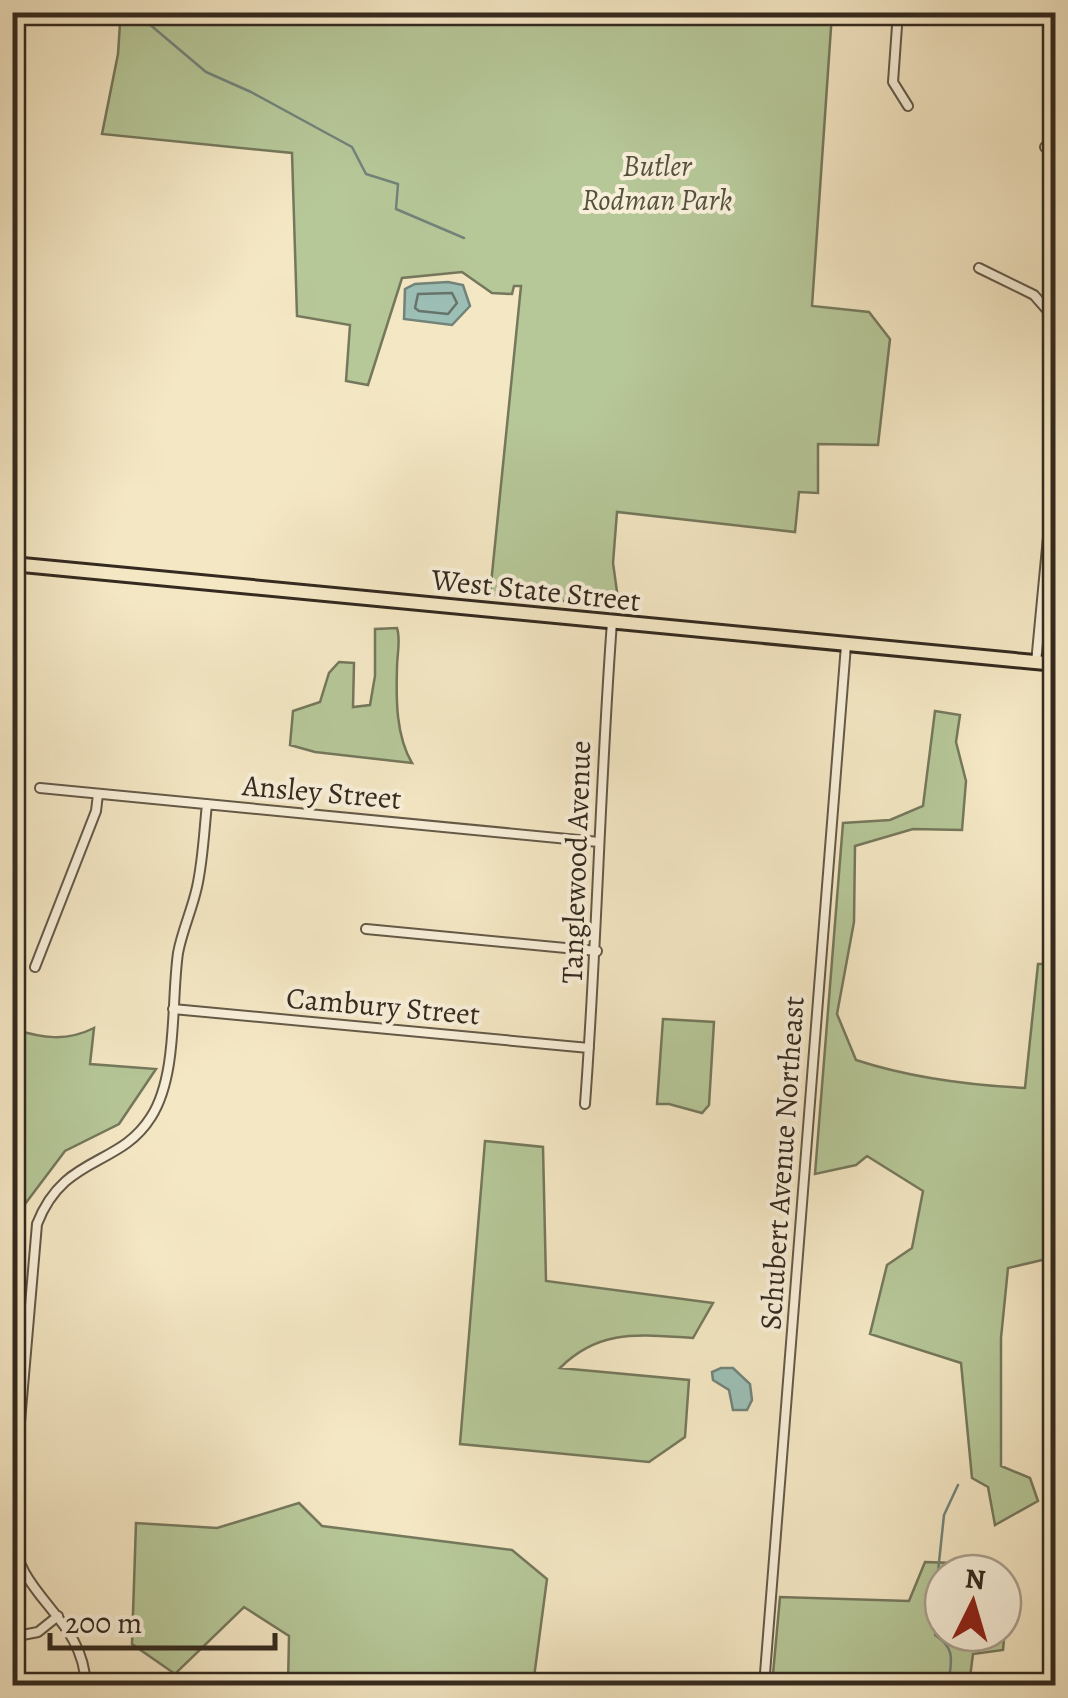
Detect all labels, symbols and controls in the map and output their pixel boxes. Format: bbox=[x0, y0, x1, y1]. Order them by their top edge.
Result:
park label: Butler Rodman Park bbox=[582, 146, 732, 220]
street label: West State Street bbox=[429, 559, 643, 621]
street label: Tanglewood Avenue bbox=[552, 740, 600, 984]
street label: Ansley Street bbox=[240, 765, 403, 819]
street label: Cambury Street bbox=[285, 978, 482, 1034]
street label: Schubert Avenue Northeast bbox=[750, 995, 814, 1331]
north arrow bbox=[923, 1553, 1023, 1653]
text: N bbox=[963, 1559, 987, 1599]
scale bar bbox=[50, 1588, 275, 1650]
text: 200 m bbox=[65, 1603, 142, 1643]

